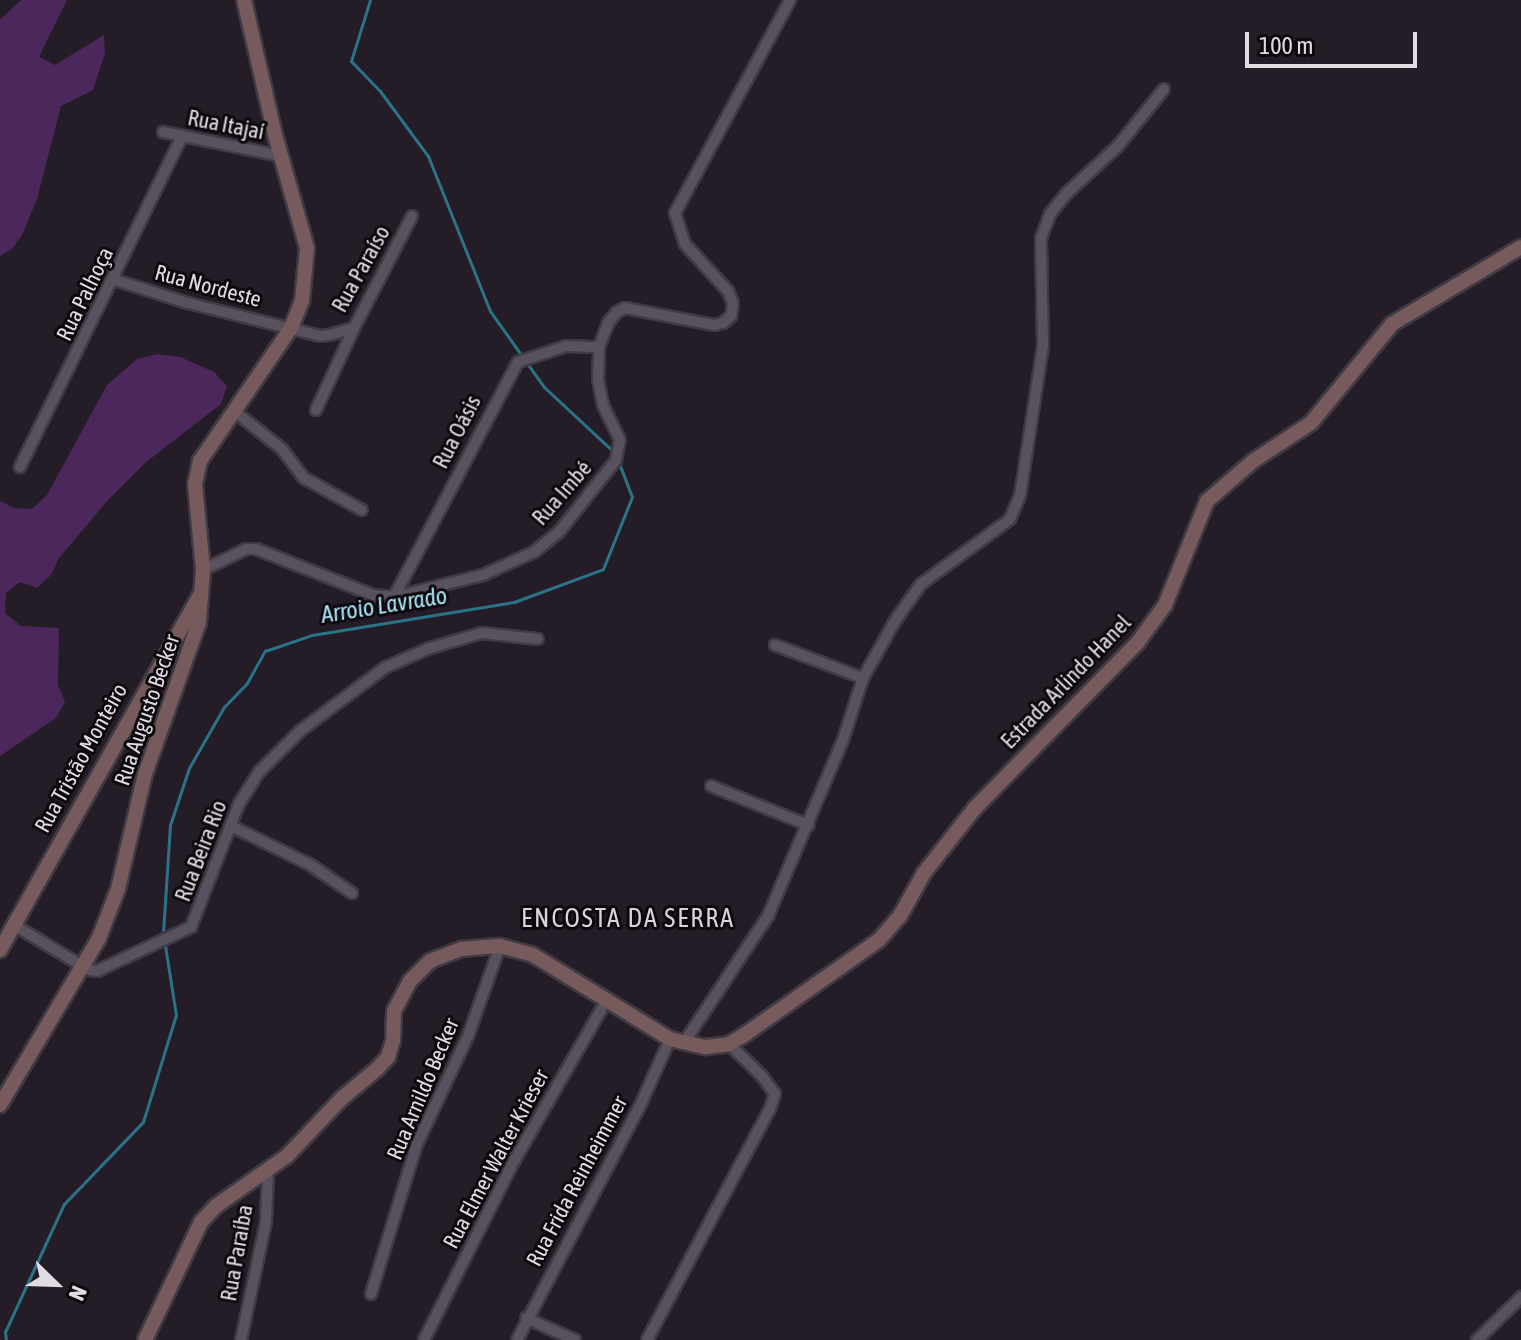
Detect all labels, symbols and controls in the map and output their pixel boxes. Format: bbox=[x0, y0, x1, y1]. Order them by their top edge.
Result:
scale bar bbox=[1249, 16, 1421, 66]
text: 100 m bbox=[1259, 32, 1313, 59]
street label: Rua Itajaí bbox=[185, 105, 267, 145]
street label: Rua Paraíso bbox=[326, 221, 396, 317]
street label: Rua Palhoça bbox=[51, 243, 119, 345]
street label: Rua Nordeste bbox=[152, 259, 264, 313]
street label: Rua Oásis bbox=[427, 391, 487, 473]
street label: Rua Imbé bbox=[527, 455, 597, 531]
water label: Arroio Lavrado bbox=[319, 581, 449, 629]
street label: Estrada Arlindo Hanel bbox=[996, 610, 1136, 754]
street label: Rua Augusto Becker bbox=[109, 631, 185, 789]
street label: Rua Tristão Monteiro bbox=[29, 679, 133, 837]
street label: Rua Beira Rio bbox=[170, 797, 232, 905]
district label: ENCOSTA DA SERRA bbox=[521, 903, 735, 935]
street label: Rua Arnildo Becker bbox=[381, 1014, 465, 1164]
street label: Rua Elmer Walter Krieser bbox=[438, 1065, 554, 1253]
street label: Rua Frida Reinheimmer bbox=[521, 1091, 633, 1271]
street label: Rua Paraíba bbox=[216, 1203, 258, 1303]
north arrow bbox=[16, 1244, 96, 1324]
text: N bbox=[64, 1282, 93, 1304]

